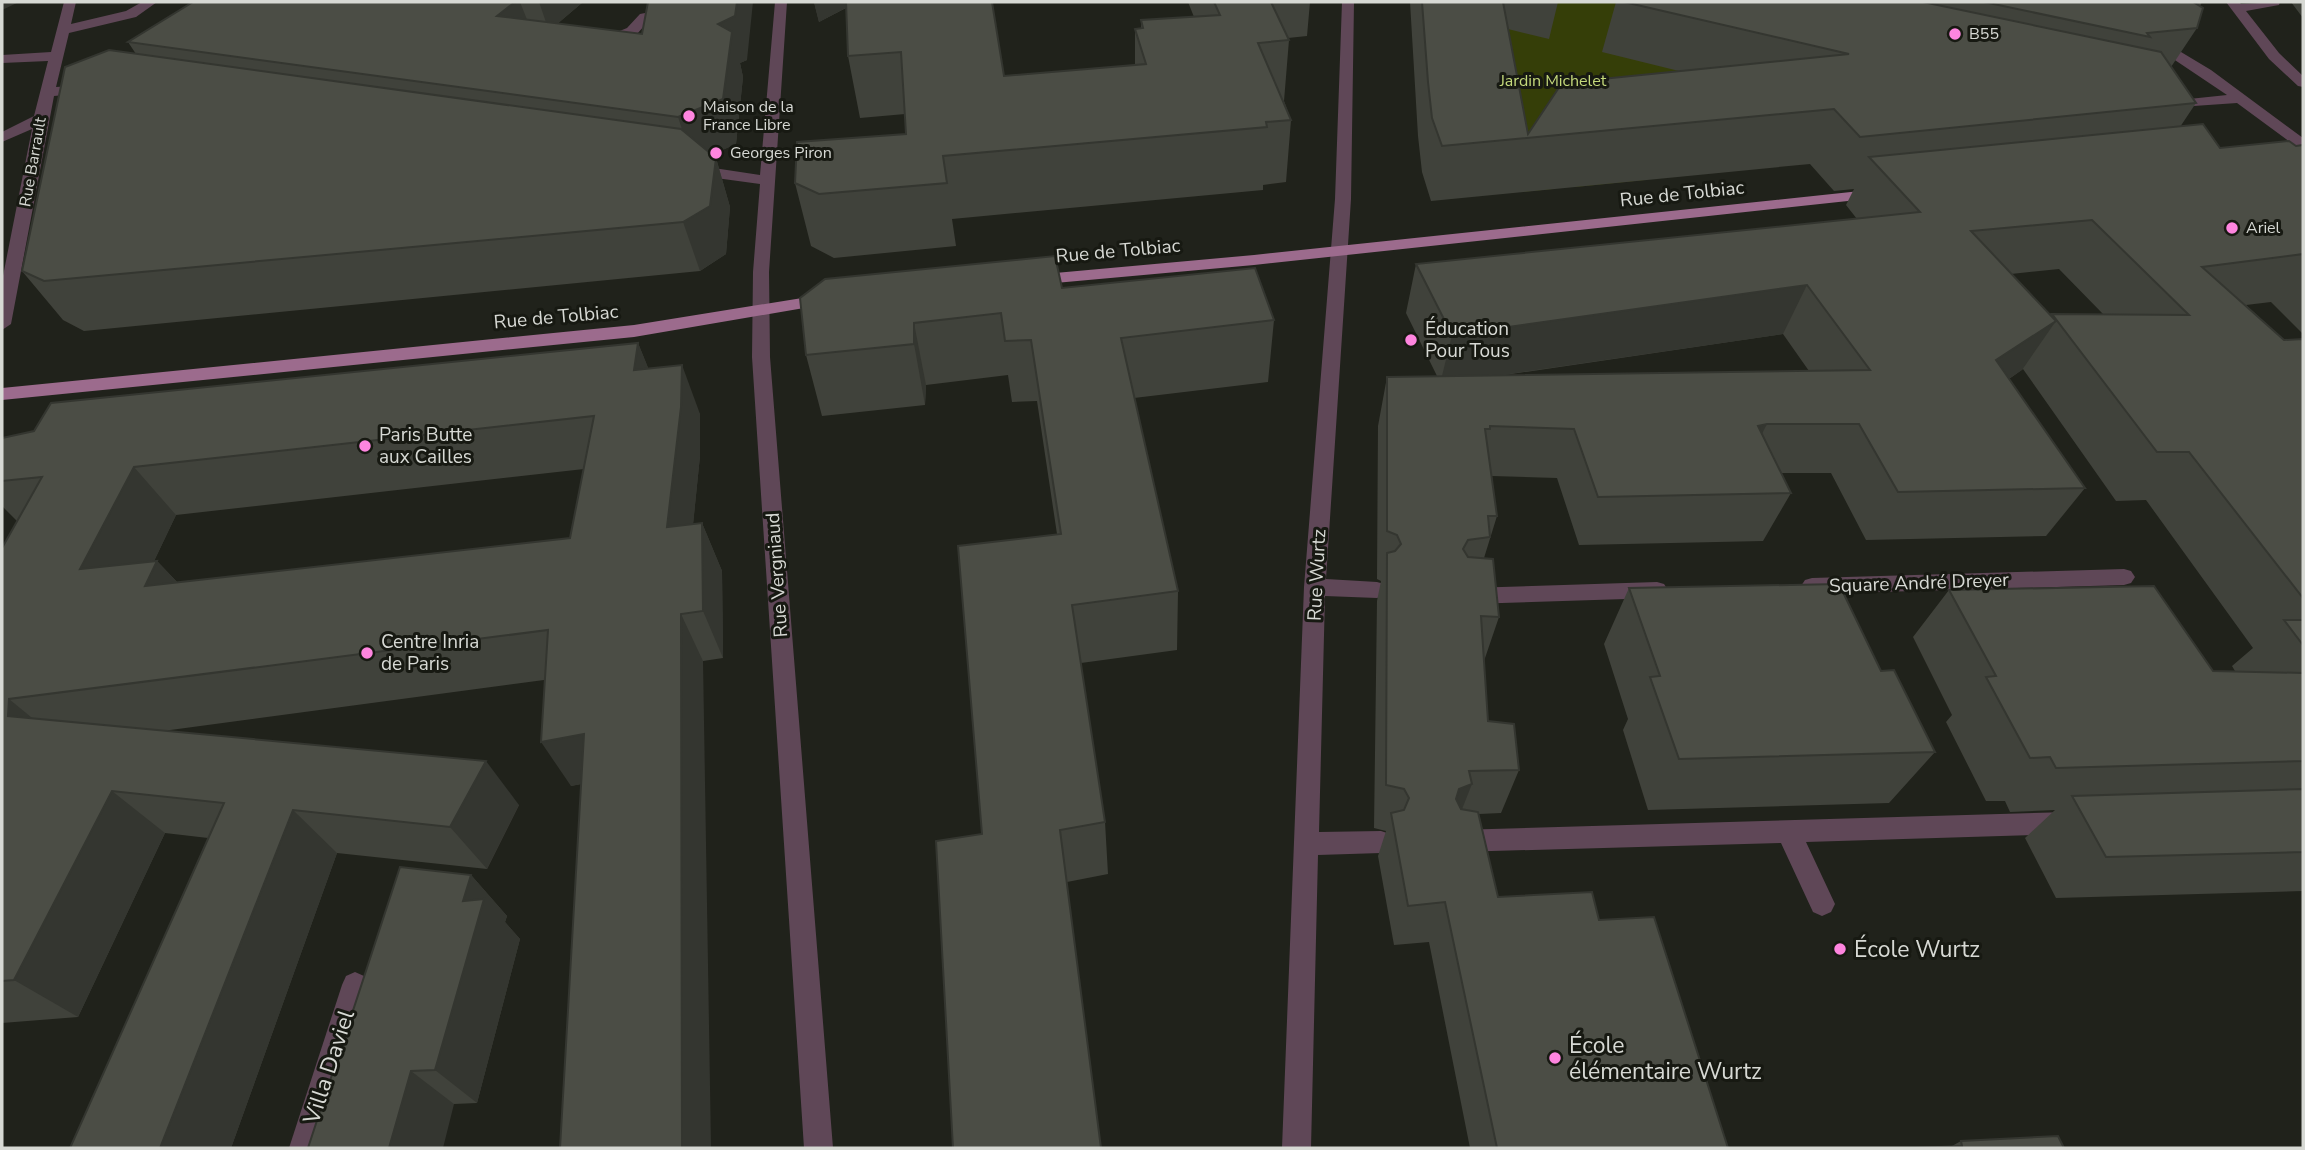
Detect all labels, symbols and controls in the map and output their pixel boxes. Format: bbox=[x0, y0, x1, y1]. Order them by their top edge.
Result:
place label: B55 bbox=[1969, 23, 1999, 45]
marker: B55 bbox=[1947, 26, 1963, 42]
park label: Jardin Michelet bbox=[1499, 70, 1607, 92]
place label: Maison de la France Libre bbox=[703, 96, 794, 136]
marker: Maison de la France Libre bbox=[681, 108, 697, 124]
street label: Rue Barrault bbox=[14, 115, 52, 209]
place label: Georges Piron bbox=[730, 142, 832, 164]
marker: Georges Piron bbox=[708, 145, 724, 161]
street label: Rue de Tolbiac bbox=[1618, 175, 1746, 213]
place label: Ariel bbox=[2246, 217, 2281, 239]
marker: Ariel bbox=[2224, 220, 2240, 236]
street label: Rue de Tolbiac bbox=[1055, 233, 1182, 269]
street label: Rue de Tolbiac bbox=[493, 299, 620, 335]
place label: Éducation Pour Tous bbox=[1425, 316, 1510, 364]
marker: Éducation Pour Tous bbox=[1403, 332, 1419, 348]
place label: Paris Butte aux Cailles bbox=[379, 422, 472, 470]
marker: Paris Butte aux Cailles bbox=[357, 438, 373, 454]
street label: Rue Vergniaud bbox=[760, 512, 794, 638]
street label: Rue Wurtz bbox=[1302, 528, 1332, 621]
street label: Square André Dreyer bbox=[1829, 567, 2010, 599]
place label: Centre Inria de Paris bbox=[381, 629, 479, 677]
marker: Centre Inria de Paris bbox=[359, 645, 375, 661]
place label: École Wurtz bbox=[1854, 934, 1980, 965]
marker: École Wurtz bbox=[1832, 941, 1848, 957]
street label: Villa Daviel bbox=[296, 1006, 362, 1129]
place label: École élémentaire Wurtz bbox=[1569, 1030, 1762, 1087]
marker: École élémentaire Wurtz bbox=[1547, 1050, 1563, 1066]

